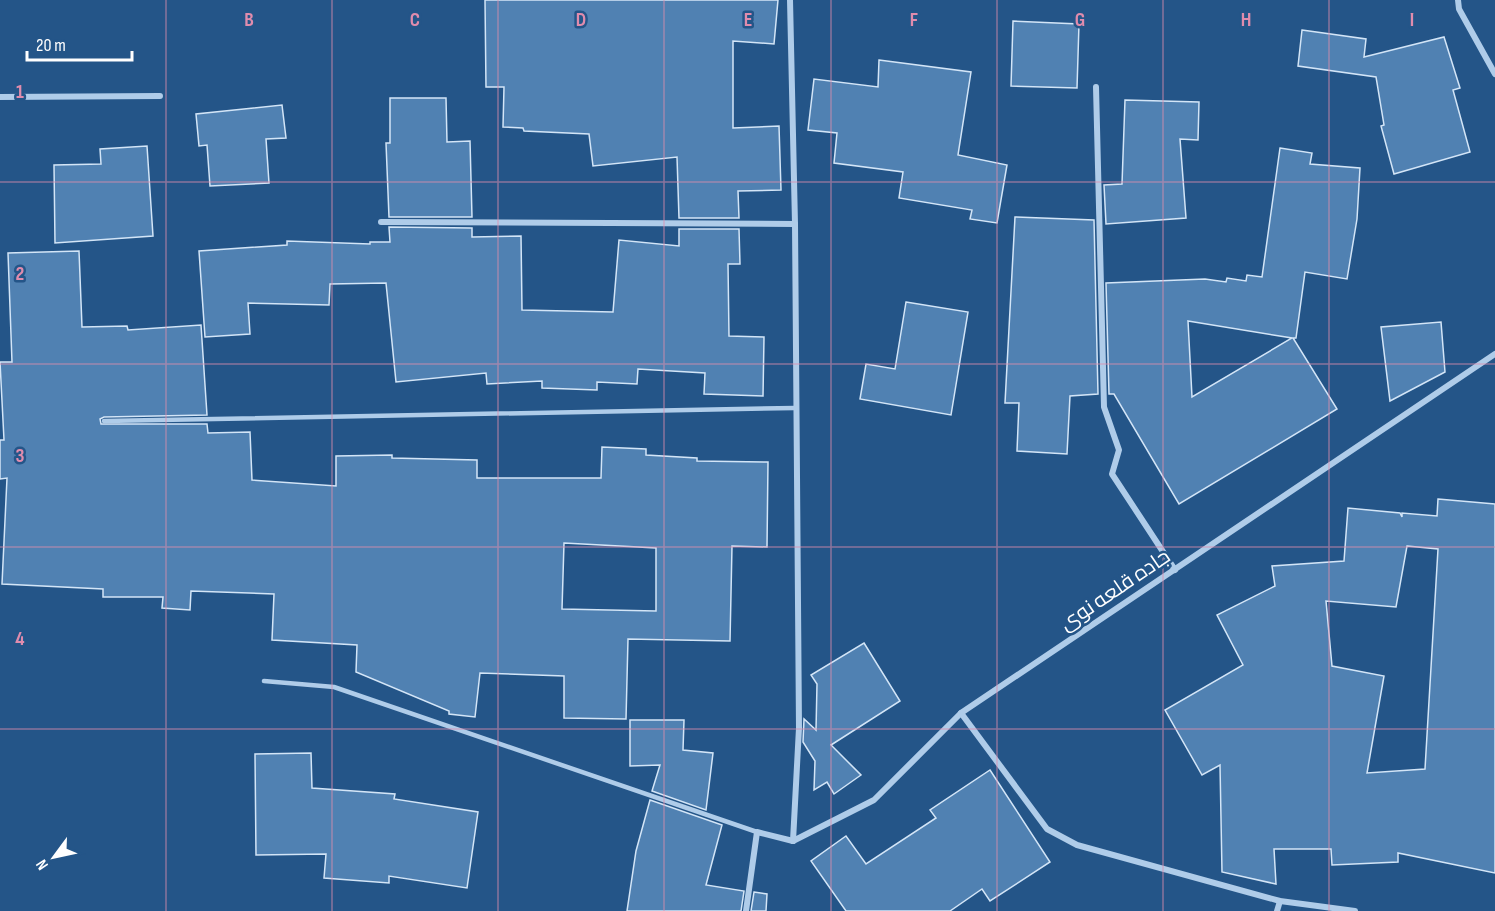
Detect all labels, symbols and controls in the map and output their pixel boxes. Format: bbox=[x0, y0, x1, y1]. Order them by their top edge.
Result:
text: B bbox=[244, 8, 254, 32]
text: C bbox=[410, 8, 420, 32]
text: D bbox=[576, 8, 586, 32]
text: E bbox=[744, 8, 752, 32]
text: F bbox=[910, 8, 918, 32]
text: G bbox=[1075, 8, 1085, 32]
text: H bbox=[1241, 8, 1251, 32]
text: I bbox=[1410, 8, 1414, 32]
scale bar bbox=[27, 24, 132, 62]
text: 20 m bbox=[36, 35, 66, 56]
text: 1 bbox=[16, 80, 24, 104]
text: 2 bbox=[16, 262, 24, 286]
text: 3 bbox=[16, 444, 25, 468]
street label: جاده قلعه نوی bbox=[1055, 544, 1175, 636]
text: 4 bbox=[15, 627, 25, 651]
north arrow bbox=[24, 827, 84, 887]
text: N bbox=[32, 856, 53, 873]

